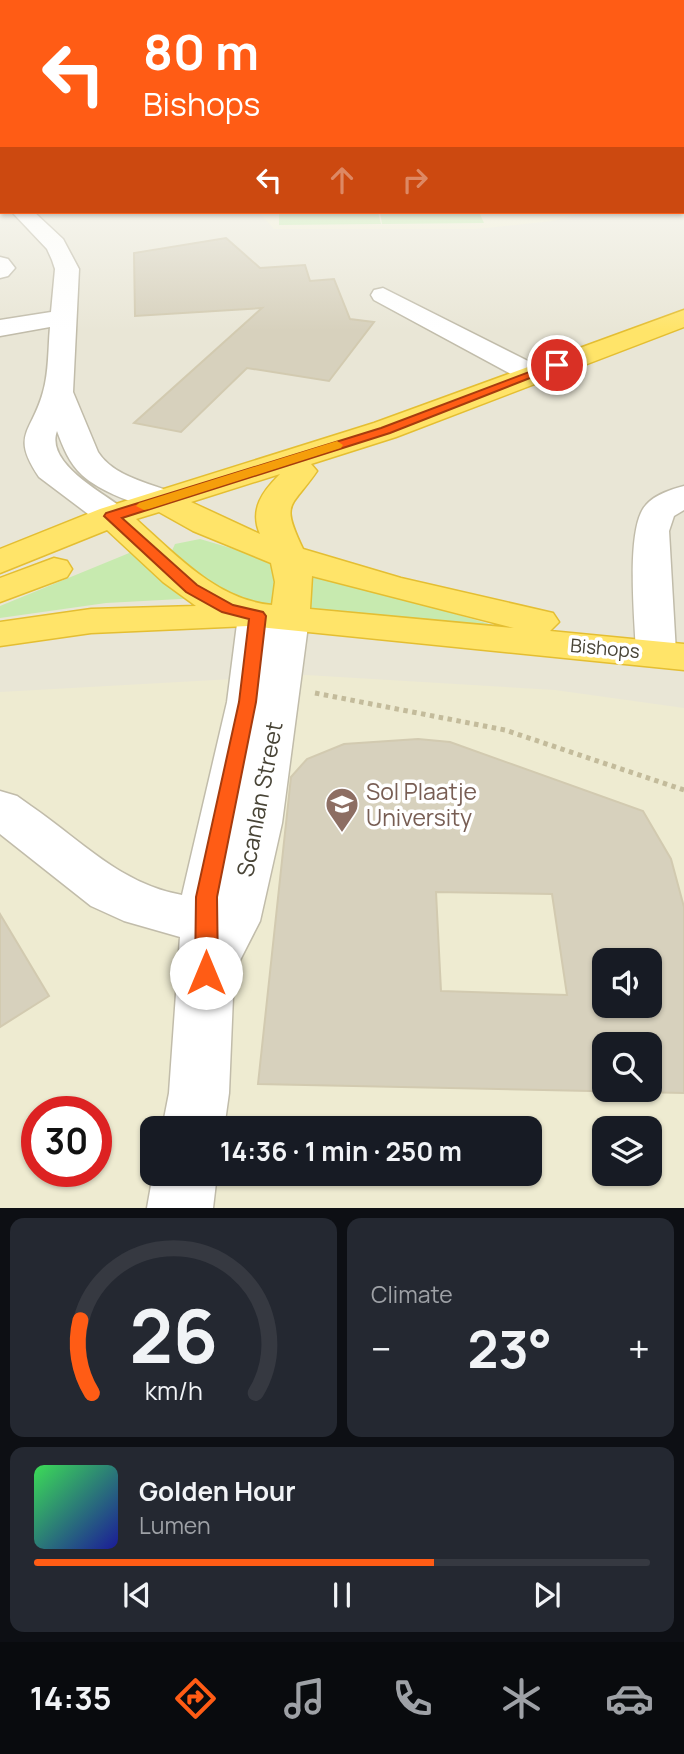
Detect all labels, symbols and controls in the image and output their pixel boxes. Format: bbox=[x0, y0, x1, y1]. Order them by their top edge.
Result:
text: 80 m bbox=[143, 18, 259, 85]
icon: left bbox=[28, 28, 119, 119]
text: Bishops bbox=[143, 82, 260, 126]
icon: left bbox=[250, 161, 288, 199]
icon: ahead bbox=[323, 161, 361, 199]
icon: right bbox=[396, 161, 434, 199]
pin bbox=[527, 335, 587, 395]
icon: arrive bbox=[538, 346, 576, 384]
street label: Bishops bbox=[569, 632, 641, 664]
street label: Scanlan Street bbox=[228, 719, 290, 879]
place label: Sol Plaatje University bbox=[366, 775, 477, 833]
school or university icon: Sol Plaatje University bbox=[323, 785, 361, 834]
position arrow bbox=[169, 936, 243, 1010]
map controls bbox=[592, 948, 662, 1186]
button: sound bbox=[592, 948, 662, 1018]
button: search bbox=[592, 1032, 662, 1102]
speed limit sign: 30 bbox=[21, 1096, 112, 1187]
button: layers bbox=[592, 1116, 662, 1186]
text: 14:36 · 1 min · 250 m bbox=[220, 1133, 462, 1169]
text: Climate bbox=[371, 1278, 453, 1310]
text: 26 bbox=[129, 1286, 218, 1386]
text: 23° bbox=[468, 1313, 552, 1384]
text: − bbox=[371, 1322, 392, 1374]
text: + bbox=[628, 1322, 650, 1374]
text: km/h bbox=[144, 1373, 203, 1408]
text: Golden Hour bbox=[139, 1473, 296, 1509]
text: Lumen bbox=[139, 1509, 211, 1541]
icon: previous bbox=[118, 1576, 156, 1614]
icon: pause bbox=[323, 1576, 361, 1614]
icon: next bbox=[528, 1576, 566, 1614]
icon: directions bbox=[171, 1674, 220, 1723]
icon: music bbox=[280, 1674, 329, 1723]
icon: phone bbox=[388, 1674, 437, 1723]
icon: climate bbox=[497, 1674, 546, 1723]
icon: car bbox=[605, 1674, 654, 1723]
text: 14:35 bbox=[30, 1676, 112, 1720]

